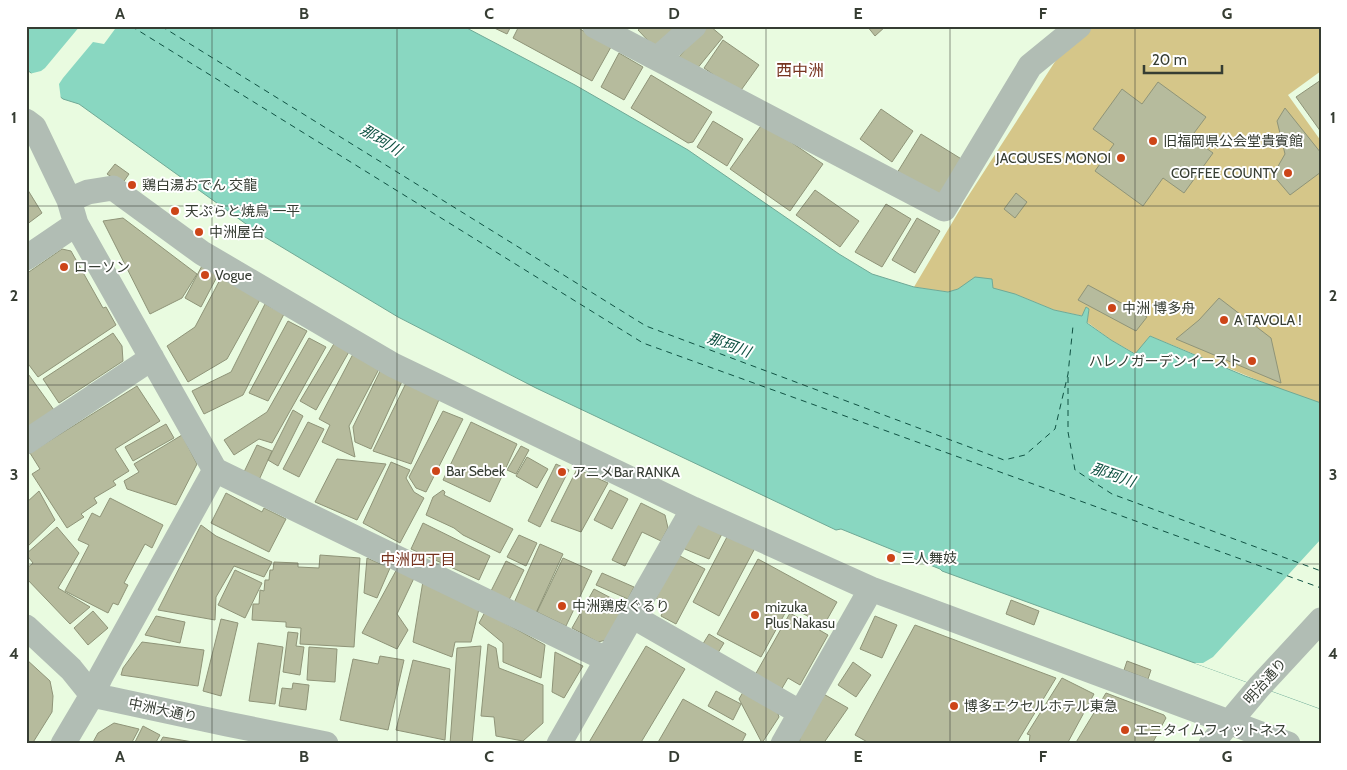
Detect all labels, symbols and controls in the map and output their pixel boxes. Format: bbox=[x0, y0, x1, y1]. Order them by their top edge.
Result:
text: A bbox=[115, 4, 125, 23]
text: B bbox=[299, 4, 309, 23]
text: C bbox=[484, 4, 494, 23]
text: D bbox=[668, 4, 680, 23]
text: E bbox=[853, 4, 863, 23]
text: F bbox=[1039, 4, 1048, 23]
text: G bbox=[1222, 4, 1232, 23]
scale bar bbox=[1144, 42, 1222, 74]
text: 20 m bbox=[1152, 51, 1187, 69]
district label: 西中洲 bbox=[776, 61, 824, 80]
text: 1 bbox=[11, 108, 17, 127]
text: 1 bbox=[1330, 108, 1336, 127]
water label: 那珂川 bbox=[357, 121, 407, 160]
place label: 旧福岡県公会堂貴賓館 bbox=[1163, 132, 1303, 150]
marker: 旧福岡県公会堂貴賓館 bbox=[1147, 135, 1159, 147]
place label: JACQUSES MONOI bbox=[995, 149, 1111, 167]
marker: JACQUSES MONOI bbox=[1115, 152, 1127, 164]
place label: COFFEE COUNTY bbox=[1171, 164, 1279, 182]
marker: COFFEE COUNTY bbox=[1282, 167, 1294, 179]
place label: 鶏白湯おでん 交龍 bbox=[142, 176, 257, 194]
marker: 鶏白湯おでん 交龍 bbox=[126, 179, 138, 191]
place label: 天ぷらと焼鳥 一平 bbox=[185, 202, 300, 220]
marker: 天ぷらと焼鳥 一平 bbox=[169, 205, 181, 217]
place label: 中洲屋台 bbox=[209, 223, 265, 241]
marker: 中洲屋台 bbox=[193, 226, 205, 238]
place label: ローソン bbox=[74, 258, 130, 276]
marker: ローソン bbox=[58, 261, 70, 273]
place label: Vogue bbox=[215, 266, 252, 284]
marker: Vogue bbox=[199, 269, 211, 281]
text: 2 bbox=[10, 286, 18, 305]
text: 2 bbox=[1329, 286, 1337, 305]
place label: 中洲 博多舟 bbox=[1122, 299, 1195, 317]
marker: 中洲 博多舟 bbox=[1106, 302, 1118, 314]
place label: A TAVOLA ! bbox=[1234, 311, 1302, 329]
marker: A TAVOLA ! bbox=[1218, 314, 1230, 326]
water label: 那珂川 bbox=[705, 329, 755, 362]
place label: ハレノガーデンイースト bbox=[1089, 352, 1242, 370]
marker: ハレノガーデンイースト bbox=[1246, 355, 1258, 367]
water label: 那珂川 bbox=[1089, 459, 1139, 491]
place label: Bar Sebek bbox=[446, 462, 506, 480]
place label: アニメBar RANKA bbox=[572, 463, 680, 481]
text: 3 bbox=[10, 465, 18, 484]
marker: Bar Sebek bbox=[430, 465, 442, 477]
text: 3 bbox=[1329, 465, 1337, 484]
marker: アニメBar RANKA bbox=[556, 466, 568, 478]
place label: 三人舞妓 bbox=[901, 549, 957, 567]
district label: 中洲四丁目 bbox=[380, 551, 456, 569]
marker: 三人舞妓 bbox=[885, 552, 897, 564]
place label: 中洲鶏皮ぐるり bbox=[572, 597, 670, 615]
place label: mizuka Plus Nakasu bbox=[765, 598, 835, 632]
marker: 中洲鶏皮ぐるり bbox=[556, 600, 568, 612]
marker: mizuka Plus Nakasu bbox=[749, 609, 761, 621]
text: 4 bbox=[9, 644, 19, 663]
text: 4 bbox=[1328, 644, 1338, 663]
street label: 明治通り bbox=[1240, 654, 1290, 708]
street label: 中洲大通り bbox=[127, 694, 199, 726]
place label: 博多エクセルホテル東急 bbox=[964, 697, 1118, 715]
marker: 博多エクセルホテル東急 bbox=[948, 700, 960, 712]
place label: エニタイムフィットネス bbox=[1135, 721, 1288, 739]
marker: エニタイムフィットネス bbox=[1119, 724, 1131, 736]
text: A bbox=[115, 747, 125, 766]
text: B bbox=[299, 747, 309, 766]
text: C bbox=[484, 747, 494, 766]
text: D bbox=[668, 747, 680, 766]
text: E bbox=[853, 747, 863, 766]
text: F bbox=[1039, 747, 1048, 766]
text: G bbox=[1222, 747, 1232, 766]

